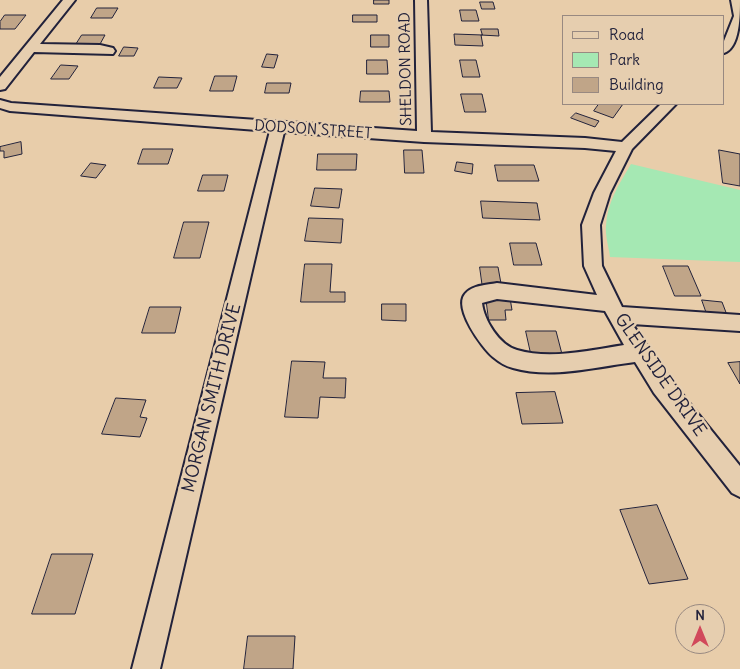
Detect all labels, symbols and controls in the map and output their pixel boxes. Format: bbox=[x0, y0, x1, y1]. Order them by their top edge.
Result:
street label: SHELDON ROAD bbox=[396, 12, 416, 126]
legend bbox=[562, 15, 725, 105]
text: Road bbox=[609, 25, 644, 44]
text: Park bbox=[609, 50, 640, 69]
text: Building bbox=[609, 75, 664, 94]
street label: DODSON STREET bbox=[254, 117, 372, 143]
street label: MORGAN SMITH DRIVE bbox=[178, 301, 246, 495]
street label: GLENSIDE DRIVE bbox=[610, 309, 710, 441]
north arrow bbox=[675, 604, 725, 654]
text: N bbox=[695, 606, 705, 624]

